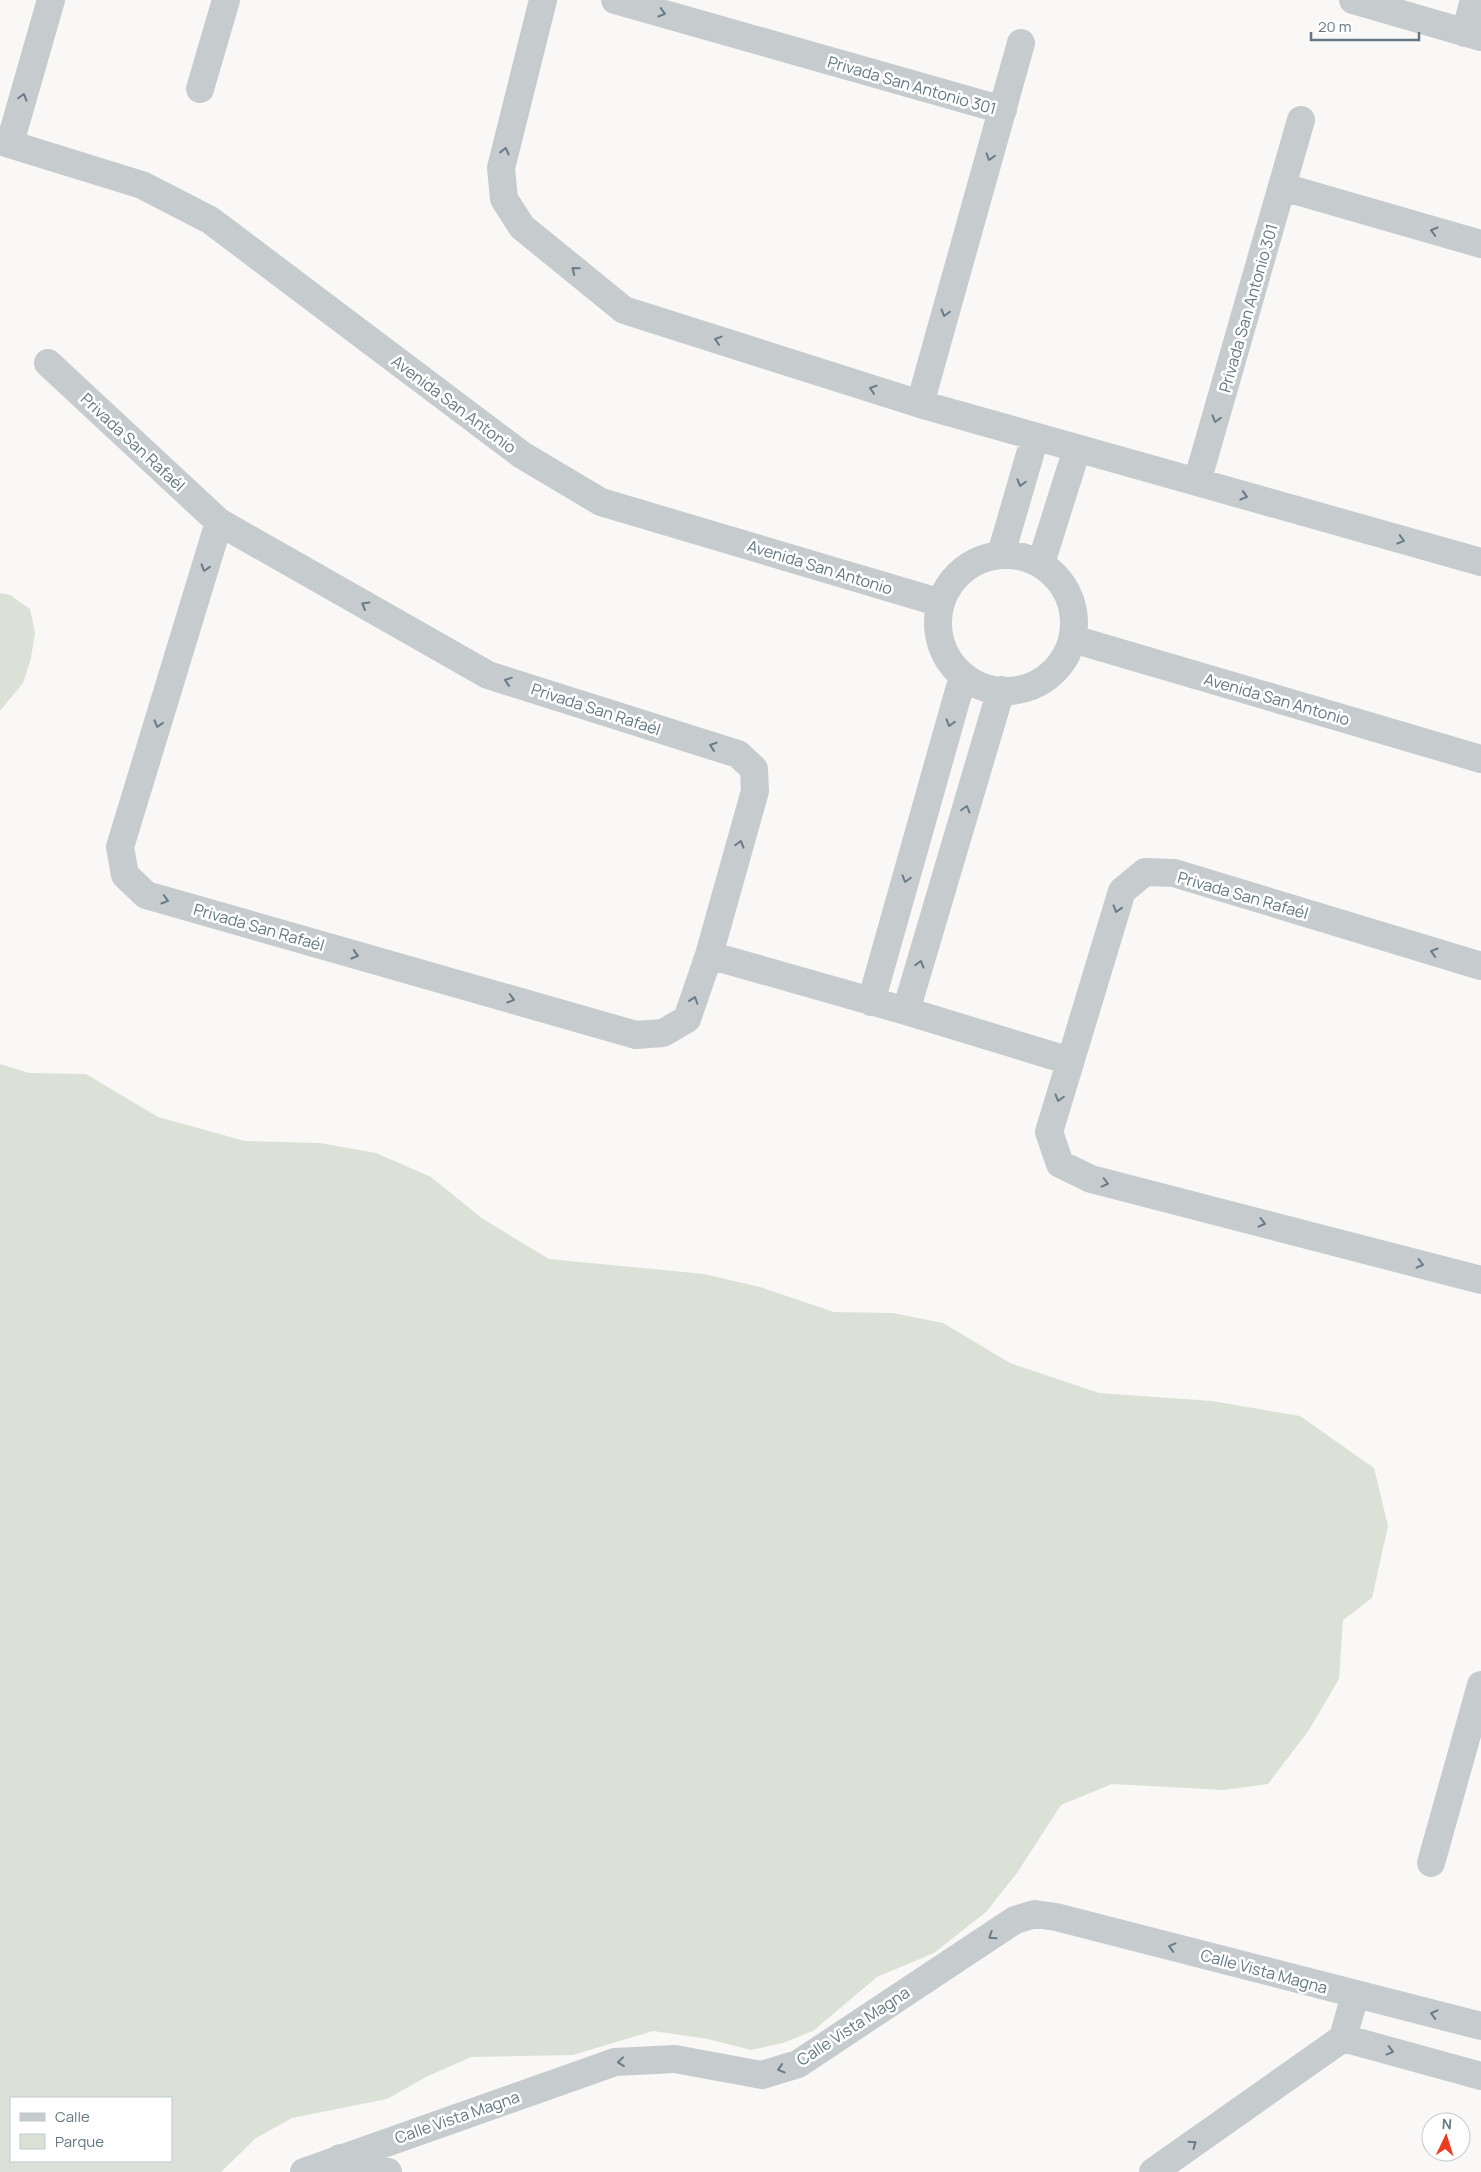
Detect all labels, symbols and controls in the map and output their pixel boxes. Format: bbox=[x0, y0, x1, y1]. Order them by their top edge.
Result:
one-way arrow bbox=[658, 8, 666, 18]
scale bar bbox=[1311, 10, 1418, 42]
text: 20 m bbox=[1318, 16, 1351, 37]
street label: Privada San Antonio 301 bbox=[825, 50, 999, 120]
one-way arrow bbox=[18, 93, 28, 101]
one-way arrow bbox=[499, 147, 510, 156]
one-way arrow bbox=[985, 152, 995, 160]
street label: Privada San Antonio 301 bbox=[1213, 221, 1283, 395]
one-way arrow bbox=[1431, 226, 1439, 236]
one-way arrow bbox=[572, 267, 581, 276]
one-way arrow bbox=[941, 308, 951, 317]
one-way arrow bbox=[715, 336, 723, 346]
street label: Avenida San Antonio bbox=[387, 350, 521, 458]
one-way arrow bbox=[870, 385, 878, 395]
street label: Privada San Rafaél bbox=[76, 388, 190, 496]
one-way arrow bbox=[1211, 414, 1221, 422]
one-way arrow bbox=[1017, 479, 1027, 487]
one-way arrow bbox=[1240, 490, 1248, 500]
street label: Avenida San Antonio bbox=[745, 534, 895, 600]
one-way arrow bbox=[1396, 534, 1404, 544]
one-way arrow bbox=[200, 564, 210, 572]
one-way arrow bbox=[361, 601, 370, 611]
street label: Avenida San Antonio bbox=[1202, 668, 1352, 730]
one-way arrow bbox=[504, 677, 512, 687]
street label: Privada San Rafaél bbox=[528, 678, 664, 740]
one-way arrow bbox=[946, 718, 956, 726]
one-way arrow bbox=[153, 719, 163, 728]
one-way arrow bbox=[709, 742, 717, 752]
one-way arrow bbox=[960, 805, 970, 813]
one-way arrow bbox=[735, 841, 745, 849]
street label: Privada San Rafaél bbox=[1175, 866, 1311, 924]
one-way arrow bbox=[901, 875, 912, 883]
one-way arrow bbox=[161, 895, 169, 905]
street label: Privada San Rafaél bbox=[191, 898, 327, 956]
one-way arrow bbox=[1112, 905, 1122, 913]
one-way arrow bbox=[1431, 947, 1439, 957]
one-way arrow bbox=[350, 949, 359, 959]
one-way arrow bbox=[914, 961, 924, 969]
one-way arrow bbox=[507, 994, 515, 1004]
one-way arrow bbox=[688, 996, 698, 1004]
one-way arrow bbox=[1055, 1094, 1065, 1102]
one-way arrow bbox=[1100, 1177, 1108, 1187]
one-way arrow bbox=[1258, 1217, 1267, 1228]
one-way arrow bbox=[1415, 1258, 1424, 1269]
one-way arrow bbox=[988, 1930, 997, 1939]
one-way arrow bbox=[1168, 1942, 1177, 1953]
street label: Calle Vista Magna bbox=[1198, 1943, 1330, 1999]
street label: Calle Vista Magna bbox=[792, 1981, 914, 2071]
one-way arrow bbox=[1430, 2010, 1438, 2020]
one-way arrow bbox=[1386, 2045, 1394, 2056]
one-way arrow bbox=[617, 2056, 625, 2067]
one-way arrow bbox=[777, 2063, 785, 2073]
street label: Calle Vista Magna bbox=[392, 2085, 522, 2149]
legend bbox=[10, 2097, 172, 2162]
text: Calle bbox=[55, 2106, 90, 2127]
north arrow bbox=[1421, 2112, 1471, 2162]
text: N bbox=[1441, 2114, 1453, 2133]
text: Parque bbox=[55, 2131, 104, 2152]
one-way arrow bbox=[1187, 2141, 1197, 2150]

